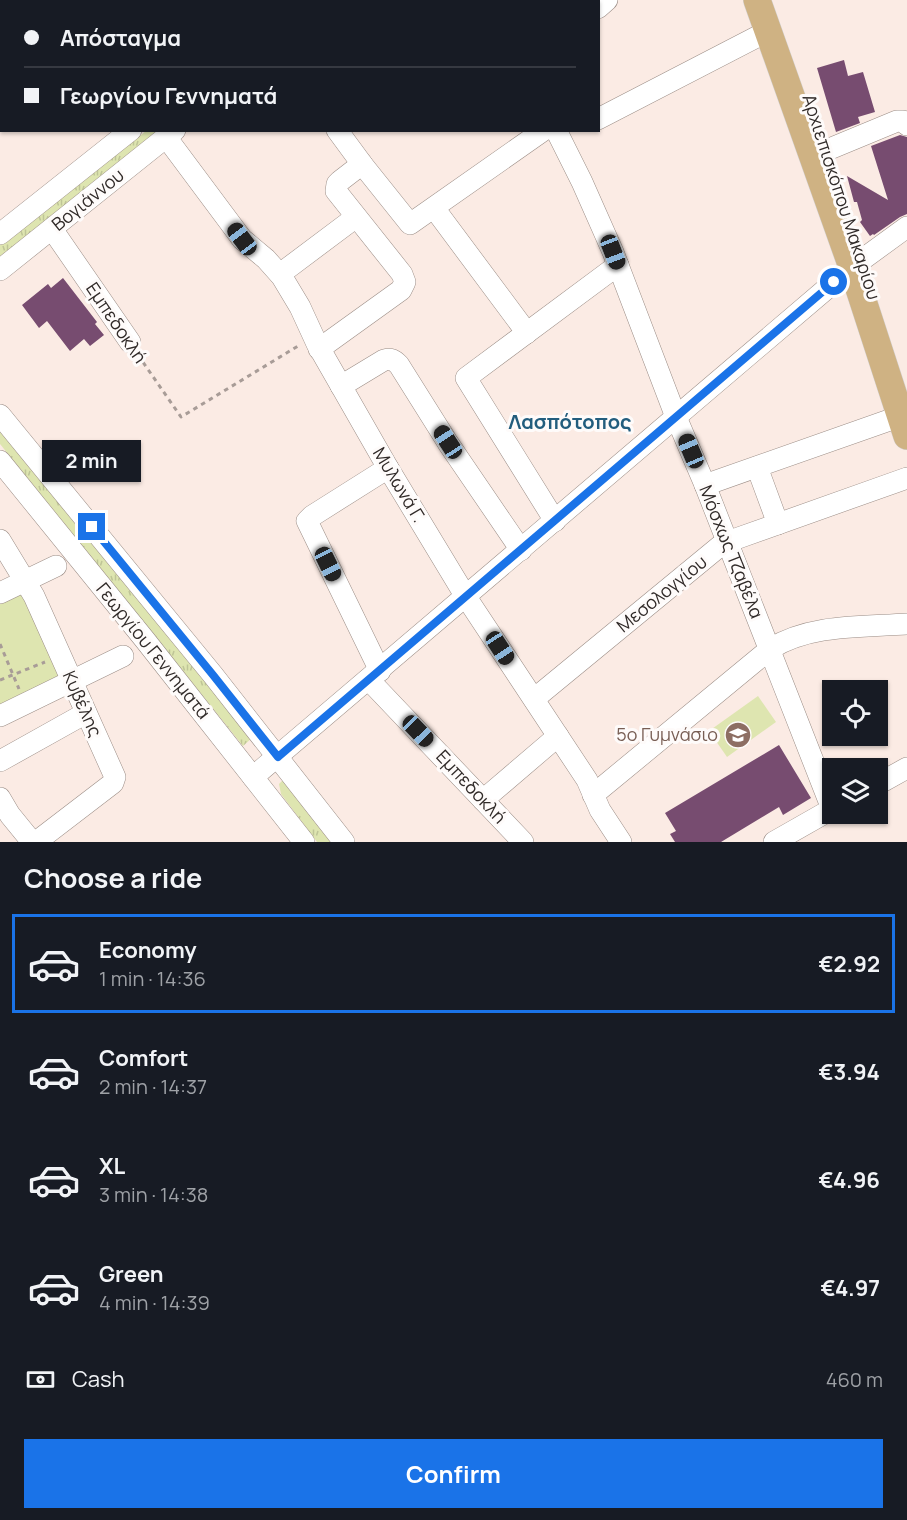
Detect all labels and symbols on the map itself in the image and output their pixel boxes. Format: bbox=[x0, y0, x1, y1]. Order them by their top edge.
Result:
street label: Αρχιεπισκόπου Μακαρίου bbox=[797, 91, 887, 302]
street label: Βογιάννου bbox=[46, 163, 128, 236]
car bbox=[224, 219, 260, 259]
car bbox=[598, 232, 628, 272]
route start bbox=[820, 268, 847, 295]
street label: Εμπεδοκλή bbox=[81, 277, 153, 367]
district label: Λασπότοπος bbox=[508, 408, 632, 435]
car bbox=[431, 422, 465, 462]
car bbox=[676, 431, 706, 471]
callout: 2 min bbox=[42, 440, 142, 482]
street label: Μυλωνά Γ. bbox=[368, 442, 432, 527]
street label: Μόσχως Τζαβέλα bbox=[694, 481, 770, 622]
route end bbox=[78, 513, 105, 540]
car bbox=[312, 544, 344, 584]
street label: Μεσολογγίου bbox=[611, 549, 712, 637]
street label: Γεωργίου Γεννηματά bbox=[91, 577, 216, 724]
car bbox=[483, 628, 517, 668]
street label: Κυβέλης bbox=[58, 667, 108, 740]
car bbox=[399, 712, 437, 750]
school or university icon: 5ο Γυμνάσιο bbox=[723, 720, 753, 750]
place label: 5ο Γυμνάσιο bbox=[616, 722, 718, 746]
street label: Εμπεδοκλή bbox=[431, 744, 512, 828]

